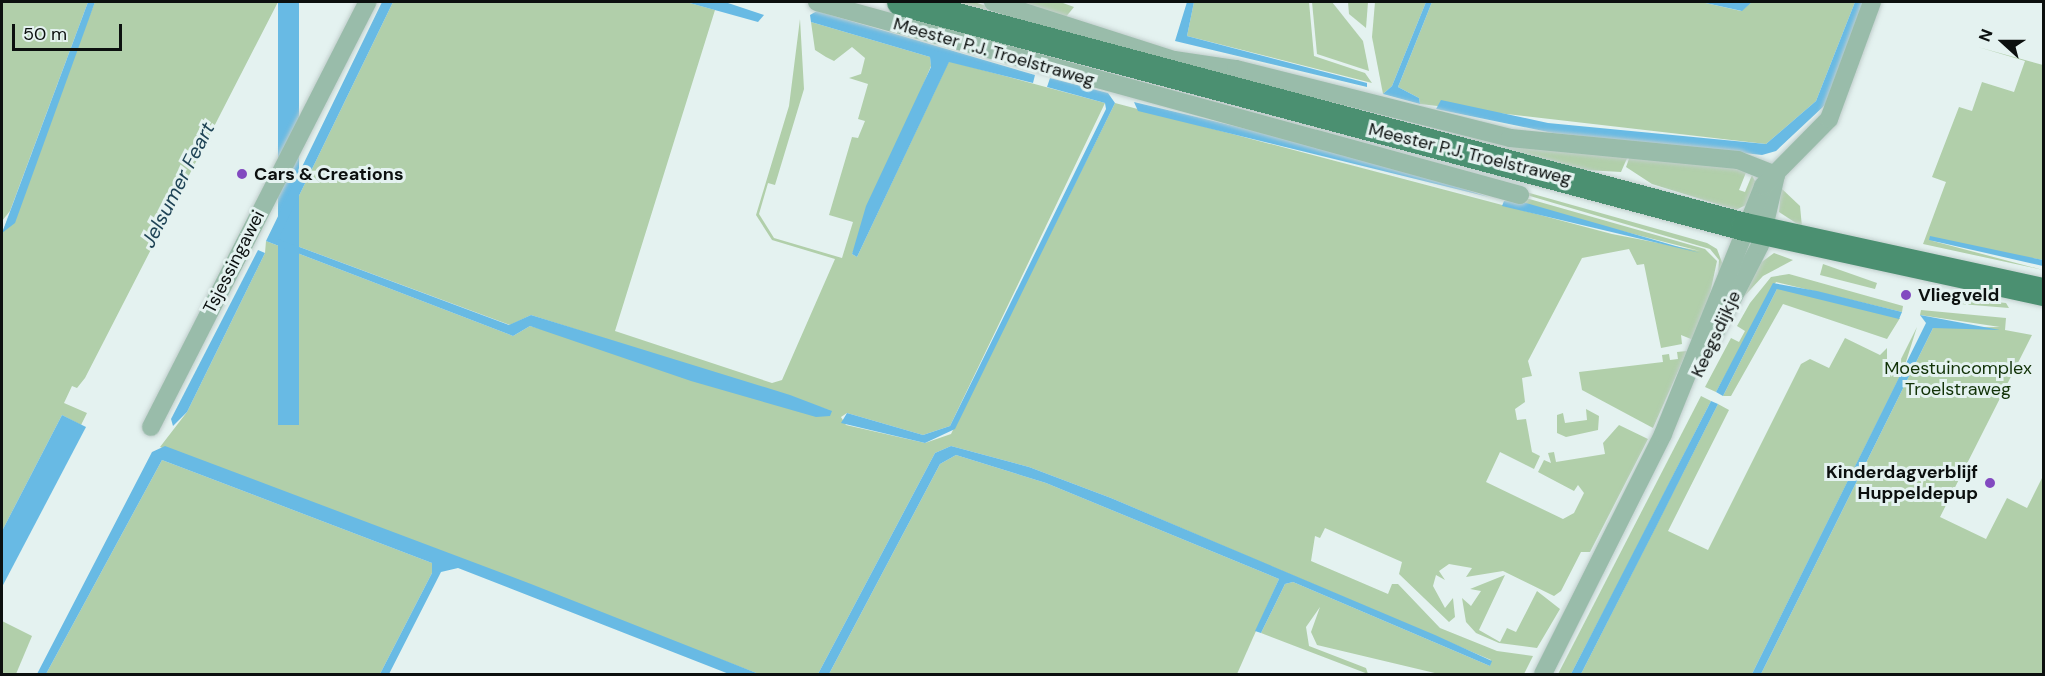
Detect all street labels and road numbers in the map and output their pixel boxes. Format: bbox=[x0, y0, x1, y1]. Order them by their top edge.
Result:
street label: Meester P.J. Troelstraweg bbox=[891, 13, 1097, 91]
street label: Meester P.J. Troelstraweg bbox=[1366, 118, 1574, 190]
street label: Tsjessingawei bbox=[199, 207, 269, 317]
street label: Keegsdijkje bbox=[1687, 287, 1745, 381]

